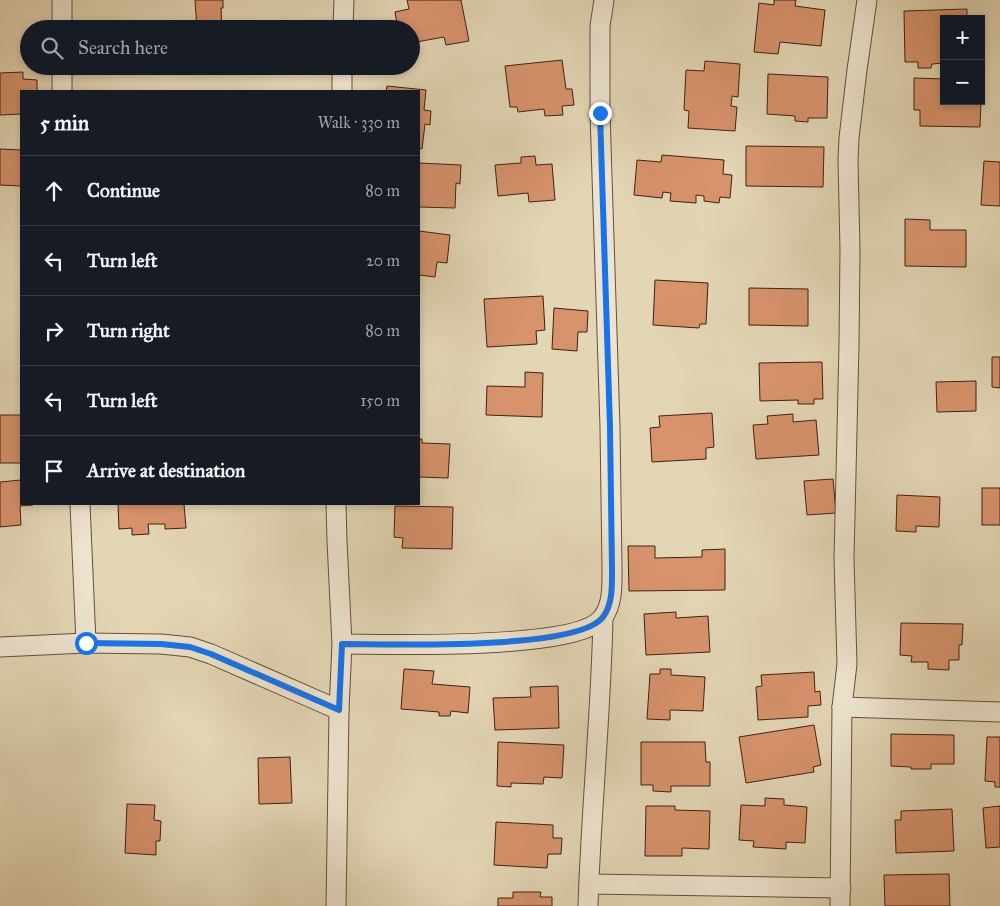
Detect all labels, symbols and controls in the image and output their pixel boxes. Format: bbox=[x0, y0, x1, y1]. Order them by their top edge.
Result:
map controls bbox=[940, 15, 985, 105]
button: + bbox=[940, 15, 985, 60]
search box bbox=[20, 20, 420, 75]
icon: search bbox=[38, 34, 66, 62]
text: Search here bbox=[78, 36, 168, 59]
button: − bbox=[940, 60, 985, 105]
route end bbox=[589, 102, 612, 125]
text: 5 min bbox=[40, 110, 89, 136]
text: Walk · 330 m bbox=[318, 113, 400, 132]
icon: ahead bbox=[40, 177, 68, 205]
text: Continue bbox=[87, 179, 160, 202]
text: 80 m bbox=[365, 181, 400, 200]
icon: left bbox=[40, 247, 68, 275]
text: Turn left bbox=[87, 249, 157, 272]
text: 20 m bbox=[366, 251, 400, 270]
icon: right bbox=[40, 317, 68, 345]
text: Turn right bbox=[87, 319, 170, 342]
text: 80 m bbox=[365, 321, 400, 340]
icon: left bbox=[40, 387, 68, 415]
text: Turn left bbox=[87, 389, 157, 412]
text: 150 m bbox=[360, 391, 400, 410]
icon: arrive bbox=[40, 457, 68, 485]
text: Arrive at destination bbox=[87, 459, 245, 482]
route start bbox=[75, 632, 98, 655]

